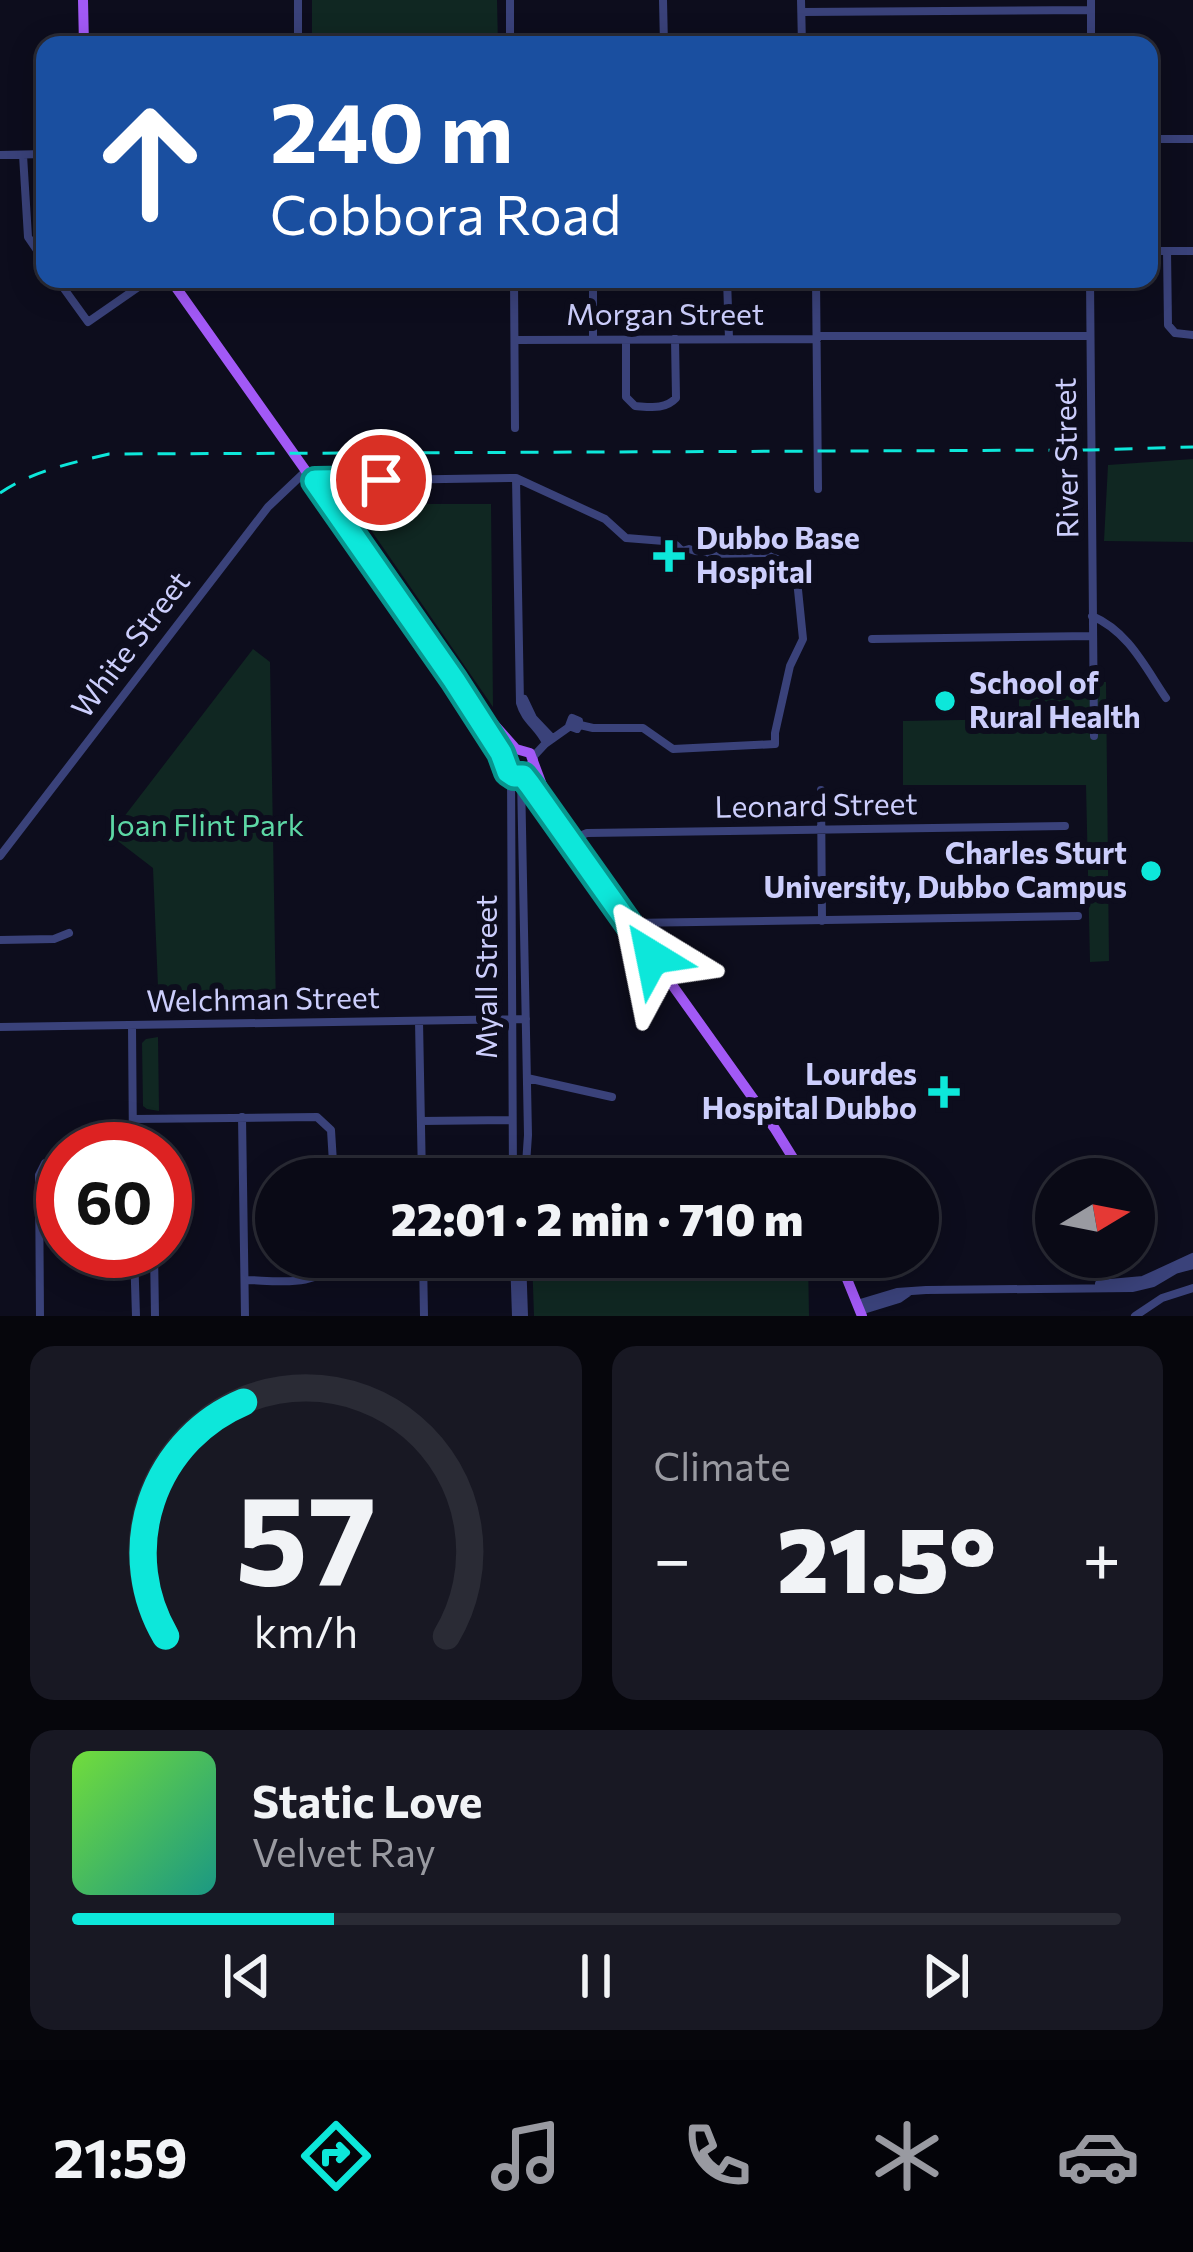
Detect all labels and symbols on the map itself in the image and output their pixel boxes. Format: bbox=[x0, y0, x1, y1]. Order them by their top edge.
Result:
street label: Morgan Street bbox=[566, 294, 764, 331]
street label: River Street bbox=[1045, 377, 1084, 539]
pin bbox=[330, 429, 432, 531]
place label: Dubbo Base Hospital bbox=[696, 518, 860, 589]
marker: Dubbo Base Hospital bbox=[653, 540, 685, 572]
street label: White Street bbox=[62, 563, 196, 724]
place label: School of Rural Health bbox=[969, 663, 1141, 734]
marker: School of Rural Health bbox=[932, 688, 958, 714]
street label: Leonard Street bbox=[714, 783, 918, 824]
park label: Joan Flint Park bbox=[108, 805, 304, 842]
place label: Charles Sturt University, Dubbo Campus bbox=[763, 833, 1127, 904]
marker: Charles Sturt University, Dubbo Campus bbox=[1138, 858, 1164, 884]
position arrow bbox=[589, 894, 715, 1020]
street label: Myall Street bbox=[466, 895, 503, 1059]
street label: Welchman Street bbox=[146, 977, 380, 1018]
place label: Lourdes Hospital Dubbo bbox=[702, 1054, 917, 1125]
marker: Lourdes Hospital Dubbo bbox=[928, 1076, 960, 1108]
speed limit sign: 60 bbox=[36, 1122, 192, 1278]
north arrow bbox=[1035, 1158, 1155, 1278]

